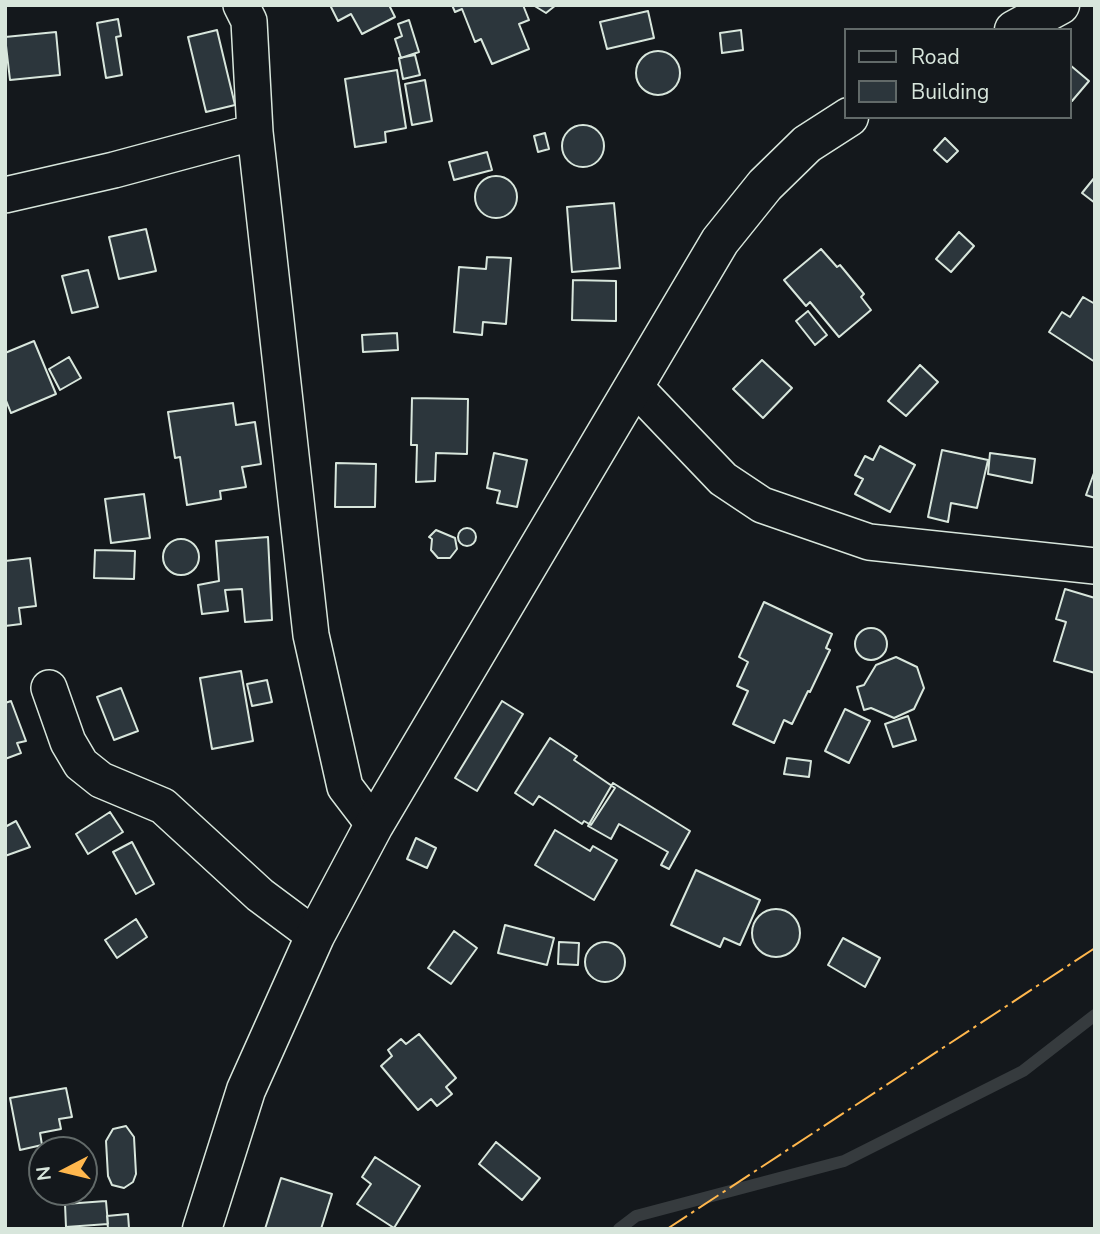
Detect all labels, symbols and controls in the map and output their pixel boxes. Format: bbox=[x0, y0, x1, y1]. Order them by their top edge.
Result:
legend bbox=[844, 28, 1072, 119]
text: Road bbox=[911, 43, 960, 71]
text: Building bbox=[911, 78, 989, 106]
north arrow bbox=[28, 1136, 98, 1206]
text: N bbox=[30, 1165, 58, 1182]

